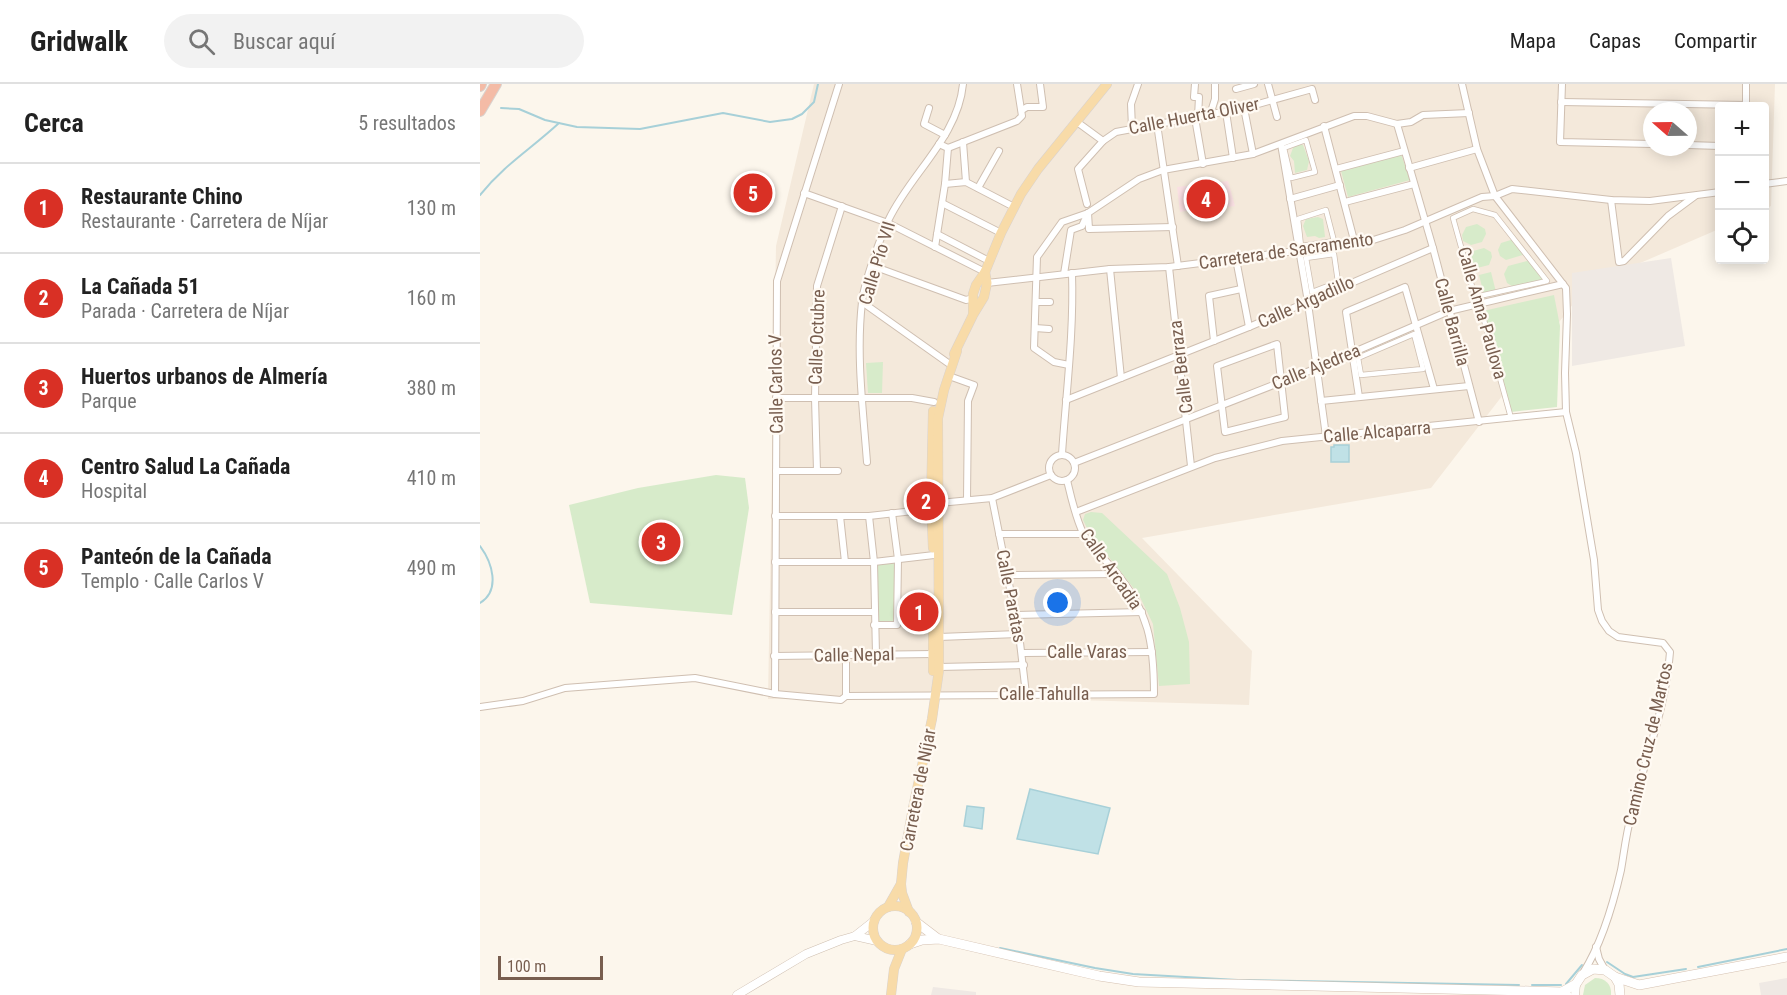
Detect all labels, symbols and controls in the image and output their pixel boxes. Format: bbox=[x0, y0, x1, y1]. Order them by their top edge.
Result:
search box bbox=[164, 14, 584, 68]
text: Gridwalk bbox=[30, 25, 128, 58]
icon: search bbox=[185, 25, 218, 58]
text: Buscar aquí bbox=[233, 29, 335, 54]
text: Mapa bbox=[1510, 29, 1556, 53]
text: Capas bbox=[1589, 29, 1641, 53]
text: Compartir bbox=[1674, 29, 1757, 53]
street label: Calle Huerta Oliver bbox=[1127, 92, 1261, 138]
north arrow bbox=[1643, 102, 1697, 156]
map controls bbox=[1715, 102, 1769, 264]
button: + bbox=[1715, 102, 1769, 156]
text: Cerca bbox=[24, 108, 84, 138]
text: 5 resultados bbox=[358, 111, 456, 135]
button: − bbox=[1715, 156, 1769, 210]
pin: 5 bbox=[734, 170, 772, 216]
pin: 4 bbox=[1186, 176, 1226, 222]
text: Restaurante Chino bbox=[81, 184, 243, 209]
text: 1 bbox=[38, 196, 49, 220]
text: 130 m bbox=[407, 196, 456, 220]
text: Restaurante · Carretera de Níjar bbox=[81, 209, 328, 233]
button: locate bbox=[1715, 210, 1769, 264]
street label: Calle Pío VII bbox=[854, 219, 899, 307]
street label: Carretera de Sacramento bbox=[1197, 228, 1375, 273]
street label: Calle Anna Paulova bbox=[1454, 244, 1511, 381]
street label: Calle Argadillo bbox=[1254, 271, 1357, 332]
text: La Cañada 51 bbox=[81, 274, 200, 299]
street label: Calle Barrilla bbox=[1431, 276, 1474, 368]
text: 2 bbox=[38, 286, 49, 310]
text: 160 m bbox=[407, 286, 456, 310]
street label: Calle Octubre bbox=[804, 289, 829, 385]
text: Parada · Carretera de Níjar bbox=[81, 299, 289, 323]
street label: Calle Berraza bbox=[1164, 319, 1197, 415]
street label: Calle Carlos V bbox=[764, 334, 787, 434]
street label: Calle Ajedrea bbox=[1268, 339, 1363, 394]
text: Huertos urbanos de Almería bbox=[81, 364, 328, 389]
text: 3 bbox=[38, 376, 49, 400]
text: 380 m bbox=[407, 376, 456, 400]
text: Parque bbox=[81, 389, 137, 413]
street label: Calle Alcaparra bbox=[1322, 416, 1432, 447]
text: Centro Salud La Cañada bbox=[81, 454, 290, 479]
text: 4 bbox=[38, 466, 49, 490]
text: 410 m bbox=[407, 466, 456, 490]
pin: 2 bbox=[906, 478, 946, 524]
text: Hospital bbox=[81, 479, 147, 503]
pin: 3 bbox=[642, 520, 681, 564]
street label: Calle Arcadia bbox=[1076, 524, 1147, 613]
text: Panteón de la Cañada bbox=[81, 544, 272, 569]
street label: Calle Paratas bbox=[992, 548, 1031, 644]
text: 5 bbox=[38, 556, 49, 580]
text: 490 m bbox=[407, 556, 456, 580]
text: Templo · Calle Carlos V bbox=[81, 569, 264, 593]
your location bbox=[1043, 588, 1072, 617]
pin: 1 bbox=[900, 590, 938, 634]
street label: Calle Varas bbox=[1047, 641, 1127, 662]
street label: Calle Nepal bbox=[813, 643, 895, 666]
street label: Camino Cruz de Martos bbox=[1619, 660, 1677, 828]
street label: Calle Tahulla bbox=[999, 683, 1089, 704]
street label: Carretera de Níjar bbox=[895, 726, 940, 853]
scale bar bbox=[498, 953, 603, 980]
text: 100 m bbox=[507, 957, 546, 976]

